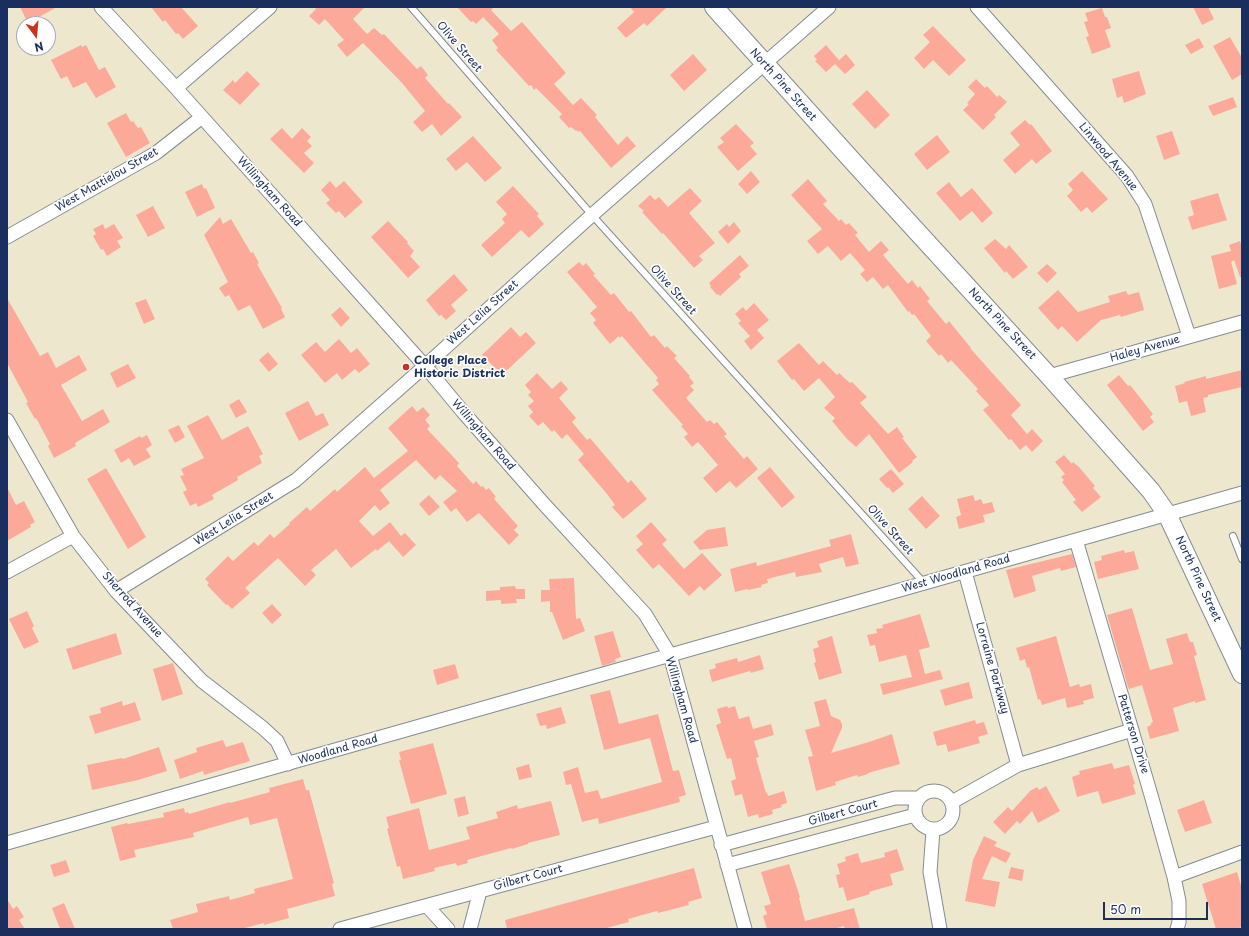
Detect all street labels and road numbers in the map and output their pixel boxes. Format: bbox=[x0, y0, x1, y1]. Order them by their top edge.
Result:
street label: Olive Street bbox=[433, 19, 485, 75]
street label: North Pine Street bbox=[747, 46, 819, 124]
street label: Linwood Avenue bbox=[1076, 120, 1140, 194]
street label: West Mattielou Street bbox=[53, 145, 161, 215]
street label: Willingham Road bbox=[234, 154, 304, 230]
street label: Olive Street bbox=[647, 262, 699, 318]
street label: West Lelia Street bbox=[445, 278, 521, 348]
street label: North Pine Street bbox=[965, 285, 1039, 363]
street label: Haley Avenue bbox=[1109, 333, 1181, 365]
street label: Willingham Road bbox=[449, 397, 517, 473]
street label: West Lelia Street bbox=[192, 489, 276, 549]
street label: Olive Street bbox=[864, 502, 916, 558]
street label: North Pine Street bbox=[1172, 534, 1224, 624]
street label: West Woodland Road bbox=[900, 552, 1012, 596]
street label: Sherrod Avenue bbox=[99, 570, 165, 640]
street label: Lorraine Parkway bbox=[973, 621, 1011, 715]
street label: Willingham Road bbox=[662, 655, 700, 745]
street label: Patterson Drive bbox=[1115, 693, 1151, 775]
street label: Woodland Road bbox=[297, 732, 379, 768]
street label: Gilbert Court bbox=[807, 797, 879, 829]
street label: Gilbert Court bbox=[492, 862, 564, 894]

